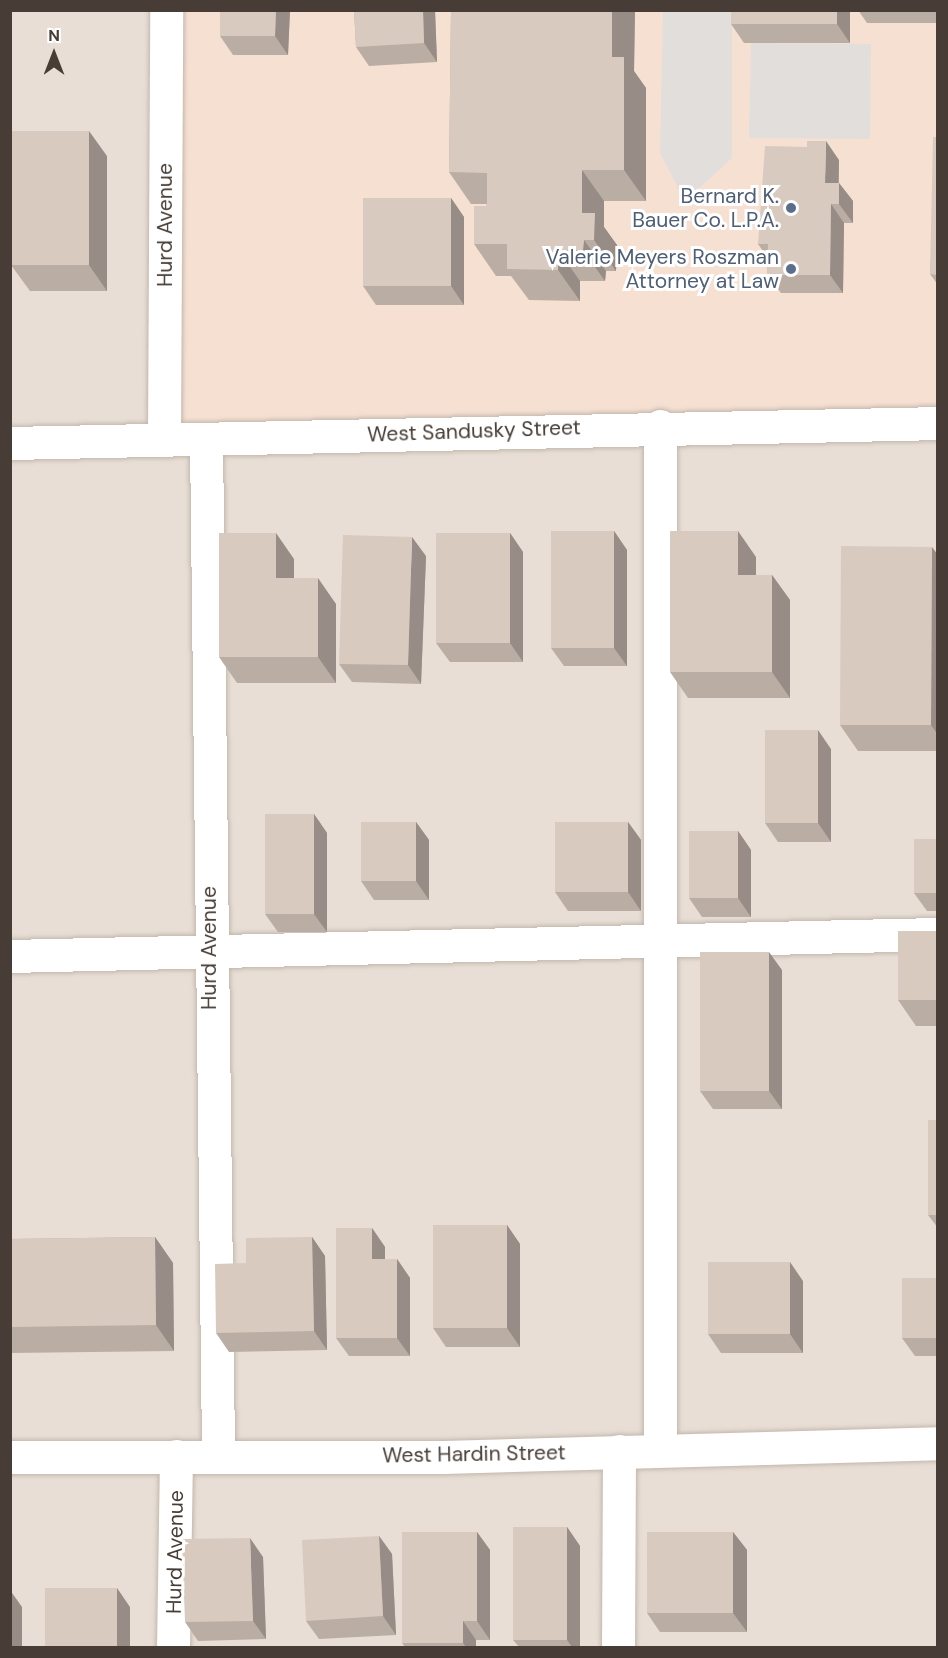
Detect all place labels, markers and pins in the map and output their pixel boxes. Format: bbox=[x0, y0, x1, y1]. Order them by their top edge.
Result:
place label: Bernard K. Bauer Co. L.P.A. bbox=[632, 183, 779, 233]
marker: Bernard K. Bauer Co. L.P.A. bbox=[784, 201, 798, 215]
place label: Valerie Meyers Roszman Attorney at Law bbox=[545, 244, 779, 294]
marker: Valerie Meyers Roszman Attorney at Law bbox=[784, 262, 798, 276]

